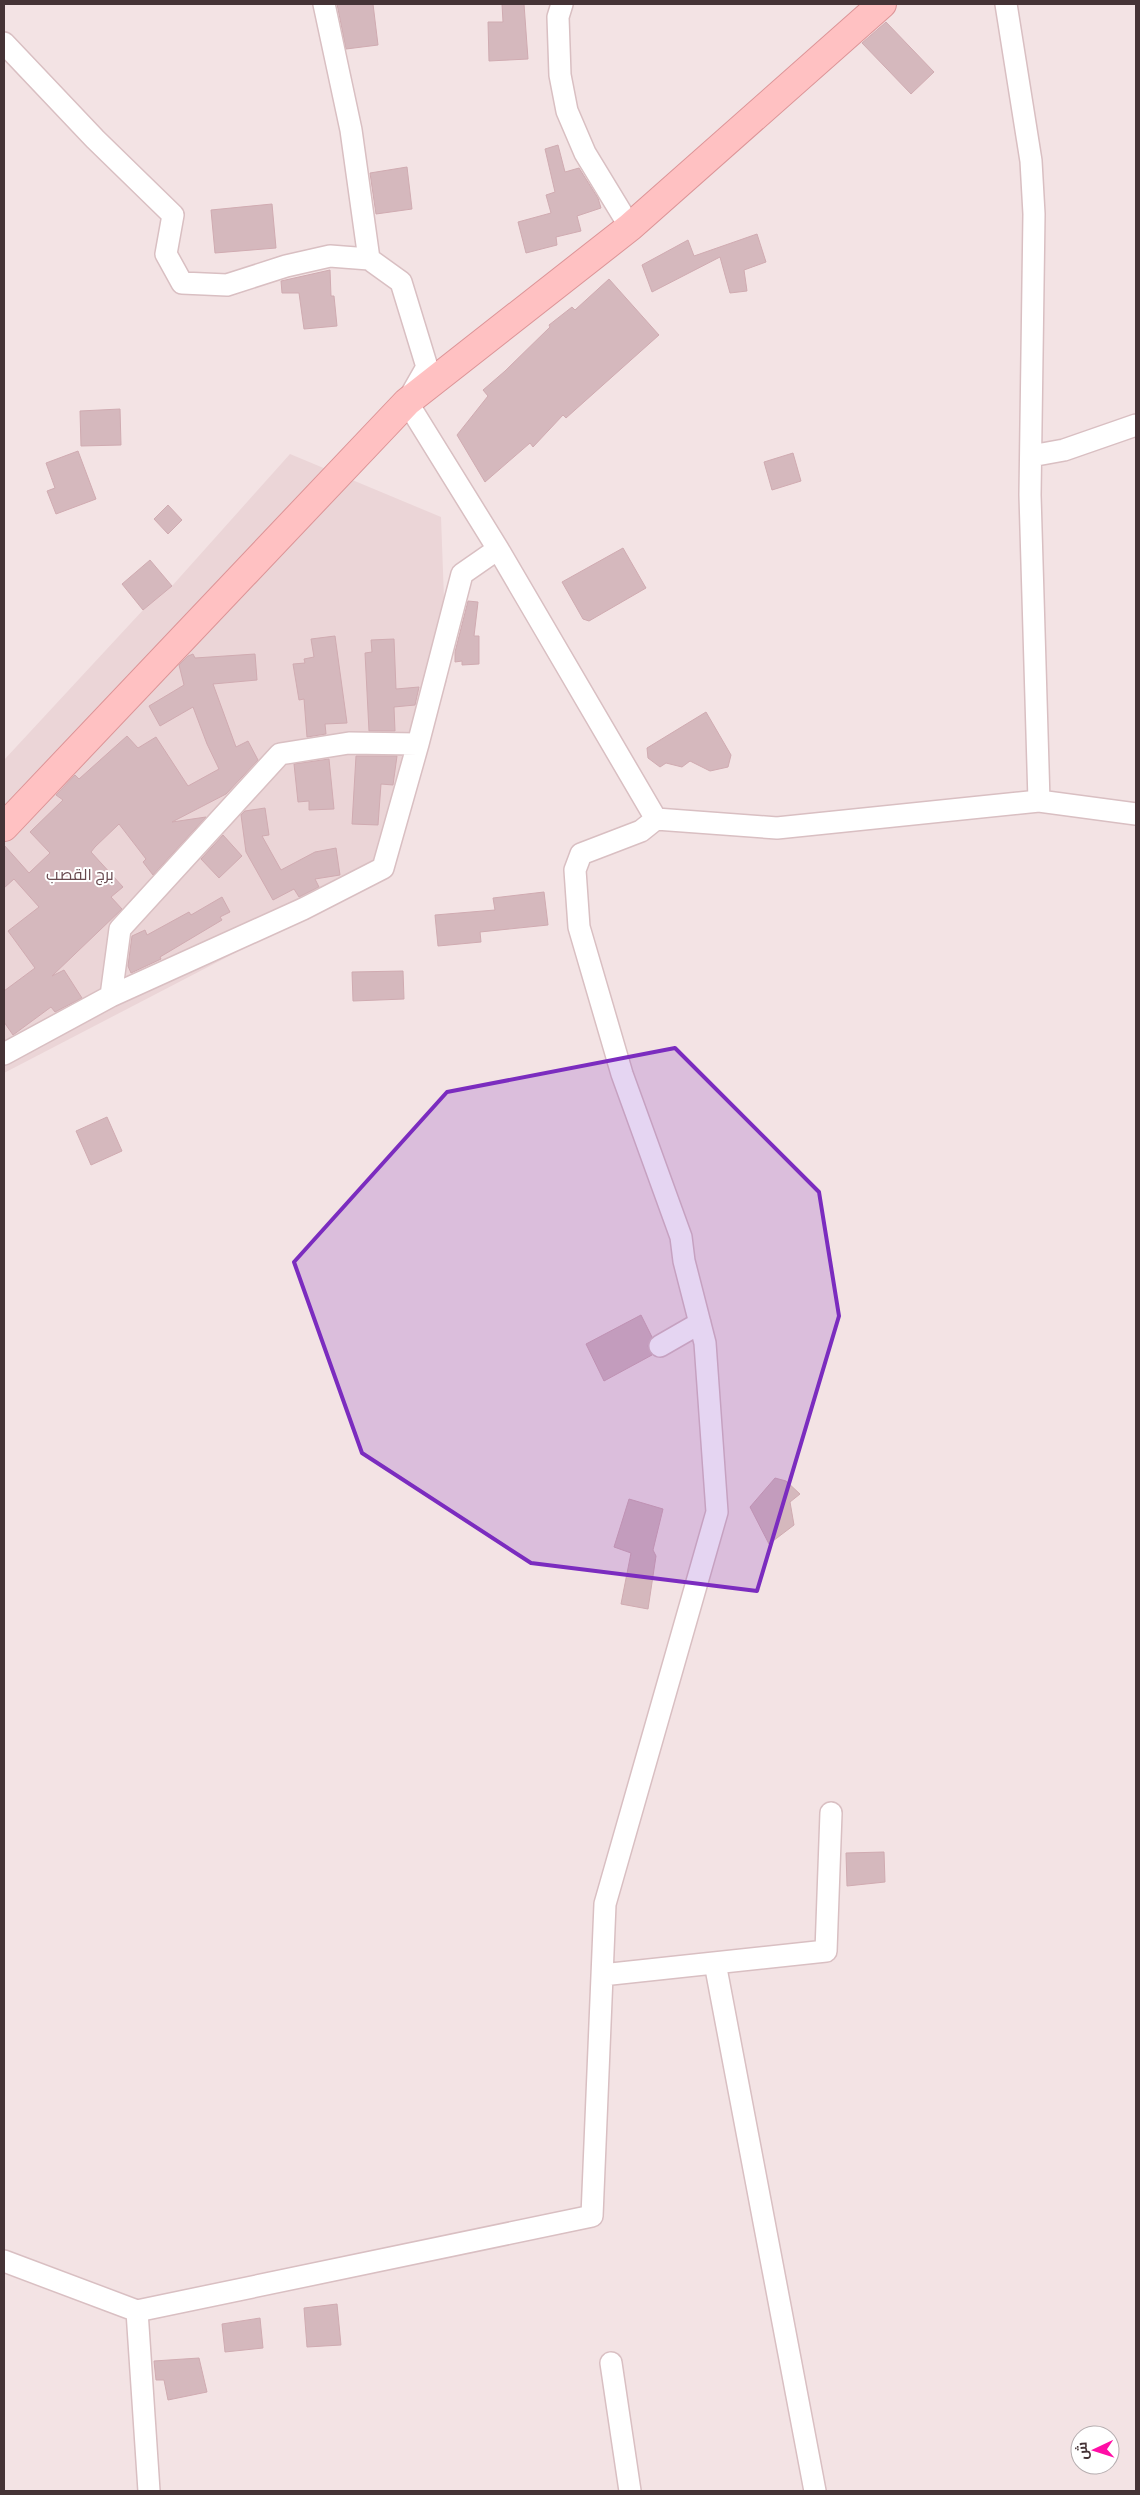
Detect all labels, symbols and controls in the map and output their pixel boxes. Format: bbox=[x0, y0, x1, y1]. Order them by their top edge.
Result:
district label: برج القصب bbox=[46, 864, 114, 886]
north arrow bbox=[1070, 2425, 1120, 2475]
text: ش bbox=[1072, 2441, 1092, 2460]

